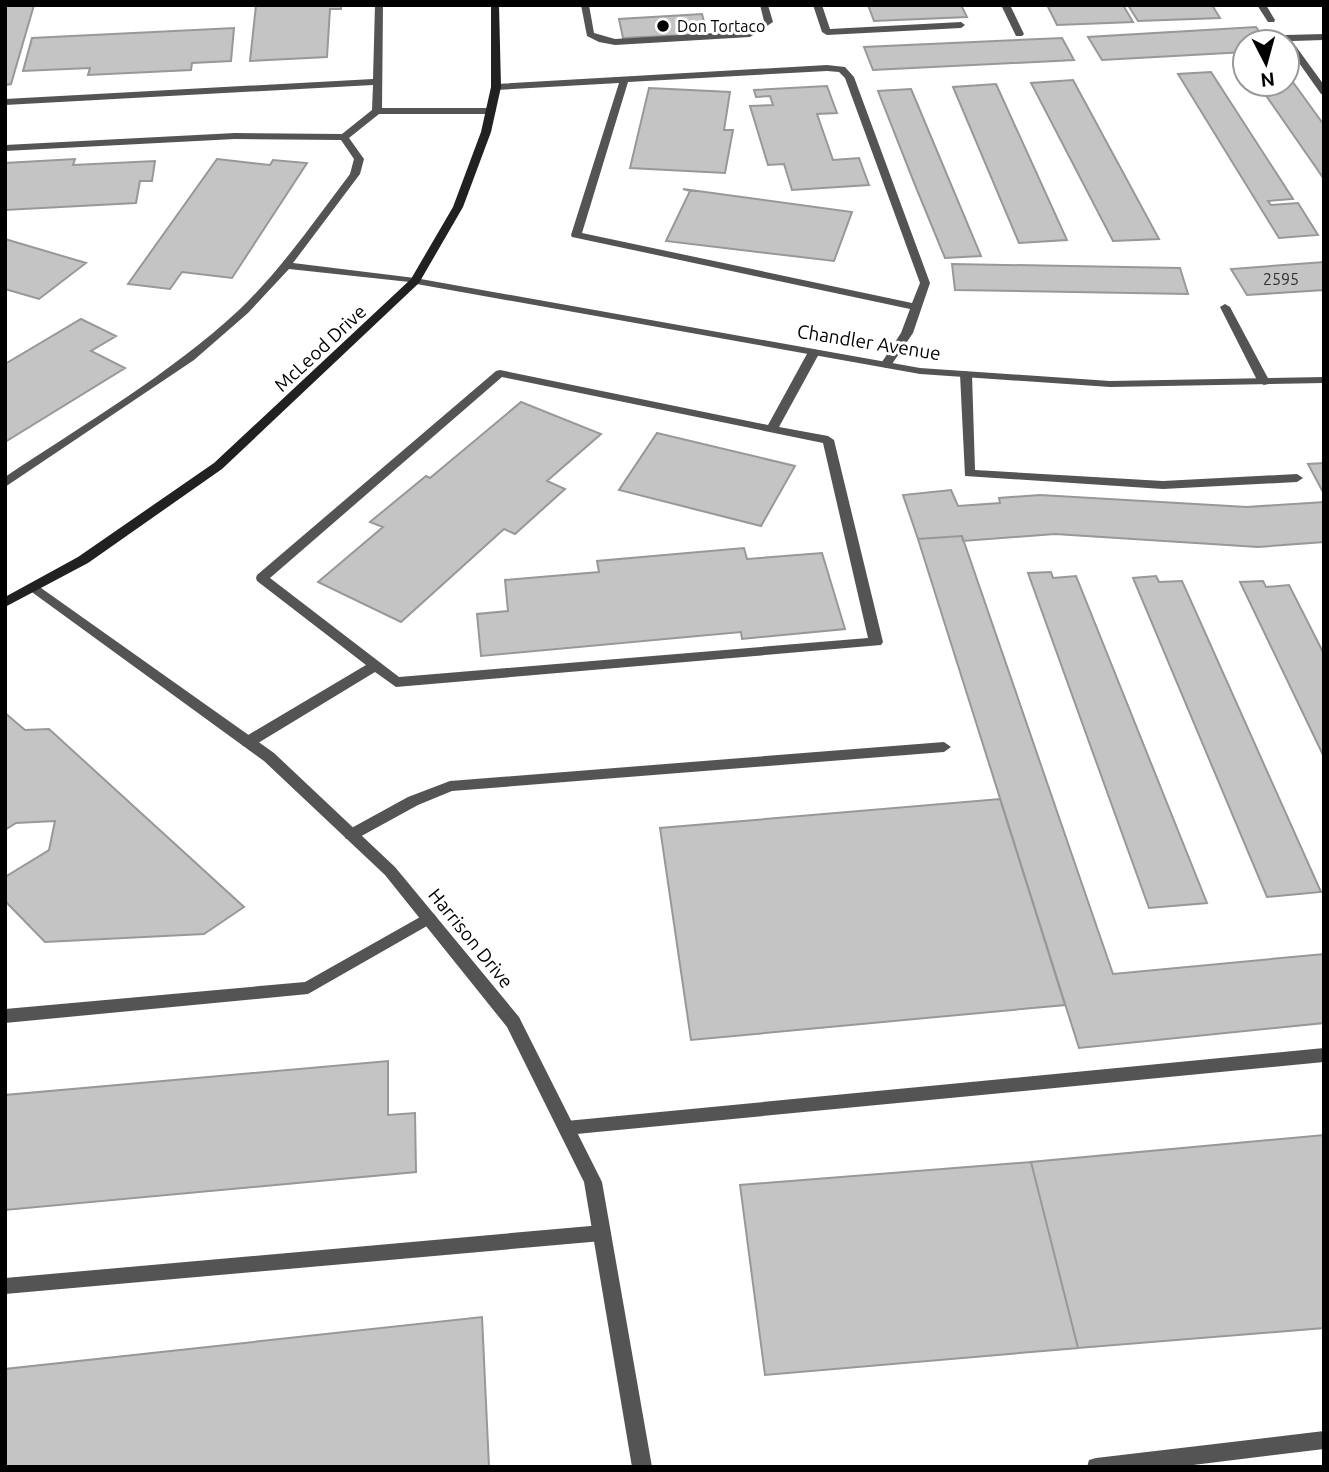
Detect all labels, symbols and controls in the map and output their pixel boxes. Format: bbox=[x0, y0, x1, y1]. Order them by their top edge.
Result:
place label: Don Tortaco bbox=[677, 17, 765, 35]
marker: Don Tortaco bbox=[655, 18, 671, 34]
north arrow bbox=[1231, 28, 1301, 98]
text: N bbox=[1260, 68, 1276, 92]
house number: 2595 bbox=[1263, 270, 1299, 288]
street label: McLeod Drive bbox=[270, 300, 370, 396]
street label: Chandler Avenue bbox=[796, 320, 942, 364]
street label: Harrison Drive bbox=[424, 884, 518, 992]

